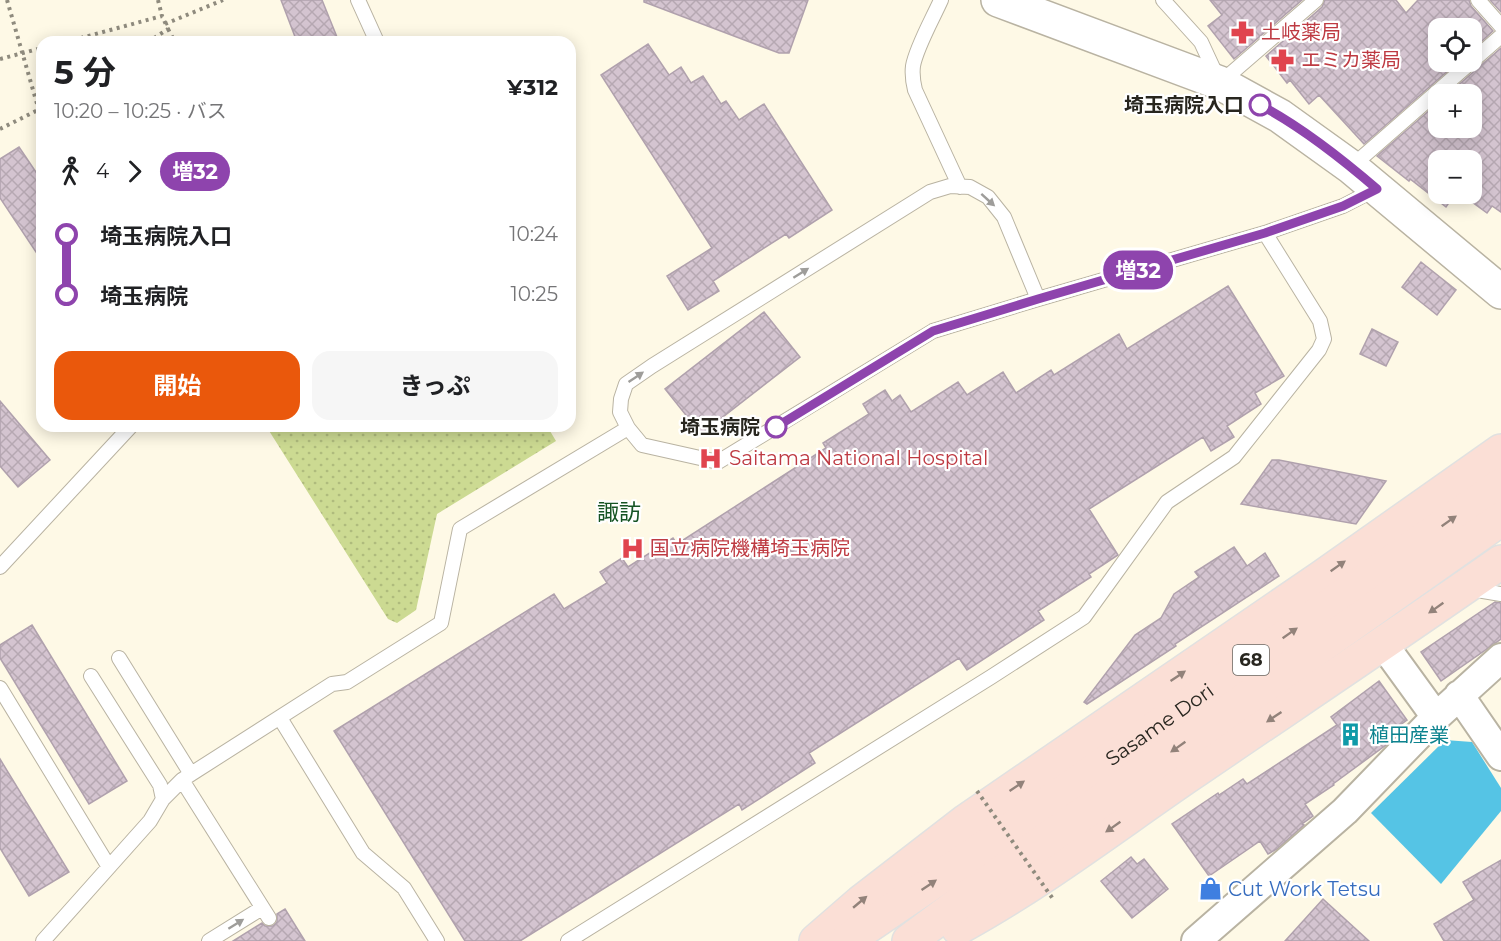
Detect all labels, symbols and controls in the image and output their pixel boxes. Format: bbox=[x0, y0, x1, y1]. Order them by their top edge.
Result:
map controls bbox=[1428, 18, 1482, 204]
button: locate bbox=[1428, 18, 1482, 72]
pharmacy icon: 土岐薬局 bbox=[1230, 19, 1256, 45]
place label: 土岐薬局 bbox=[1261, 20, 1341, 44]
pharmacy icon: エミカ薬局 bbox=[1270, 47, 1296, 73]
place label: エミカ薬局 bbox=[1301, 48, 1401, 72]
text: 5 分 bbox=[54, 52, 116, 92]
text: ¥312 bbox=[507, 74, 558, 101]
button: + bbox=[1428, 84, 1482, 138]
place label: 埼玉病院入口 bbox=[1124, 93, 1244, 117]
marker: 埼玉病院入口 bbox=[1249, 94, 1271, 116]
text: 10:20 – 10:25 · バス bbox=[54, 99, 227, 123]
button: − bbox=[1428, 150, 1482, 204]
icon: walk bbox=[54, 155, 87, 188]
icon: forward bbox=[118, 155, 151, 188]
text: 4 bbox=[96, 159, 109, 183]
text: 増32 bbox=[172, 159, 218, 184]
one-way arrow bbox=[981, 193, 996, 207]
text: 10:24 bbox=[509, 222, 558, 246]
text: 埼玉病院入口 bbox=[100, 223, 232, 250]
line badge: 増32 bbox=[1104, 250, 1172, 290]
text: 増32 bbox=[1115, 258, 1161, 283]
one-way arrow bbox=[793, 267, 809, 278]
text: 10:25 bbox=[511, 282, 558, 306]
text: 埼玉病院 bbox=[100, 283, 188, 310]
button: 開始 bbox=[54, 351, 300, 420]
button: きっぷ bbox=[312, 351, 558, 420]
one-way arrow bbox=[628, 372, 644, 383]
place label: 埼玉病院 bbox=[680, 415, 760, 439]
marker: 埼玉病院 bbox=[765, 416, 787, 438]
hospital icon: Saitama National Hospital bbox=[698, 445, 724, 471]
place label: Saitama National Hospital bbox=[729, 446, 988, 470]
district label: 諏訪 bbox=[597, 499, 641, 526]
one-way arrow bbox=[1441, 515, 1457, 527]
hospital icon: 国立病院機構埼玉病院 bbox=[619, 535, 645, 561]
place label: 国立病院機構埼玉病院 bbox=[650, 536, 850, 560]
one-way arrow bbox=[1331, 560, 1346, 572]
one-way arrow bbox=[1428, 602, 1444, 614]
one-way arrow bbox=[1281, 627, 1297, 639]
road number: 68 bbox=[1233, 645, 1269, 675]
one-way arrow bbox=[1169, 670, 1185, 682]
street label: Sasame Dori bbox=[1101, 678, 1218, 771]
one-way arrow bbox=[1267, 711, 1283, 723]
building icon: 植田産業 bbox=[1338, 722, 1364, 748]
place label: 植田産業 bbox=[1369, 723, 1449, 747]
one-way arrow bbox=[1171, 741, 1187, 753]
one-way arrow bbox=[1009, 781, 1025, 792]
one-way arrow bbox=[1106, 821, 1122, 833]
shop icon: Cut Work Tetsu bbox=[1197, 876, 1223, 902]
place label: Cut Work Tetsu bbox=[1228, 877, 1381, 901]
one-way arrow bbox=[921, 879, 938, 890]
one-way arrow bbox=[852, 896, 868, 909]
one-way arrow bbox=[228, 919, 244, 930]

